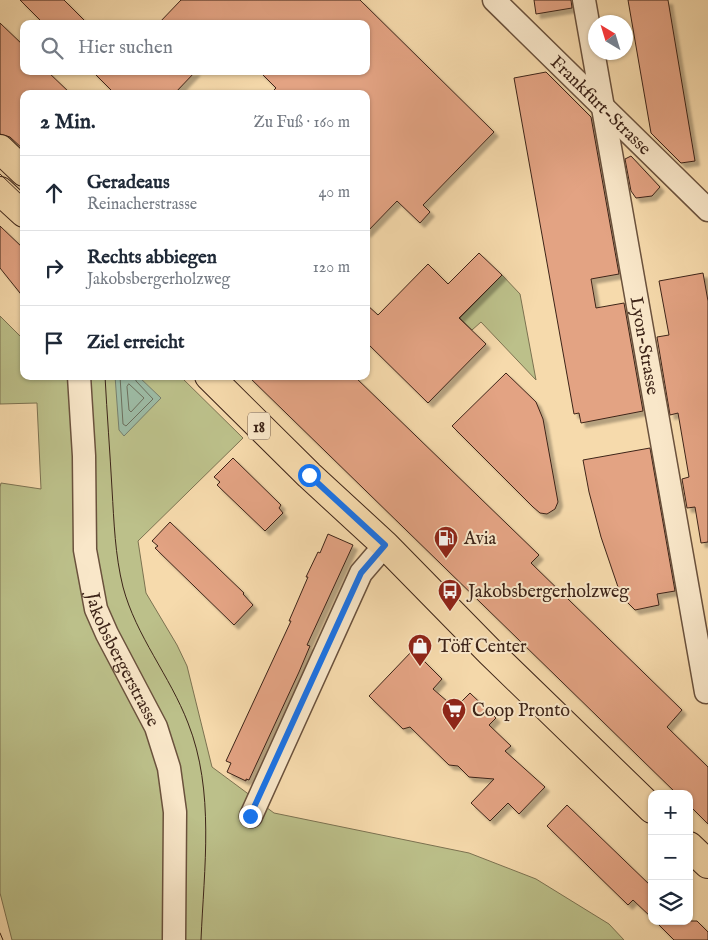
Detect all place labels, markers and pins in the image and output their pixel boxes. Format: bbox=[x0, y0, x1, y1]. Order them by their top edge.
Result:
fuel station icon: Avia bbox=[433, 525, 459, 559]
place label: Avia bbox=[463, 528, 497, 551]
bus stop icon: Jakobsbergerholzweg bbox=[437, 578, 463, 612]
place label: Jakobsbergerholzweg bbox=[466, 581, 629, 604]
shop icon: Töff Center bbox=[407, 633, 433, 667]
place label: Töff Center bbox=[438, 636, 527, 659]
supermarket icon: Coop Pronto bbox=[441, 697, 467, 731]
place label: Coop Pronto bbox=[472, 700, 570, 723]

